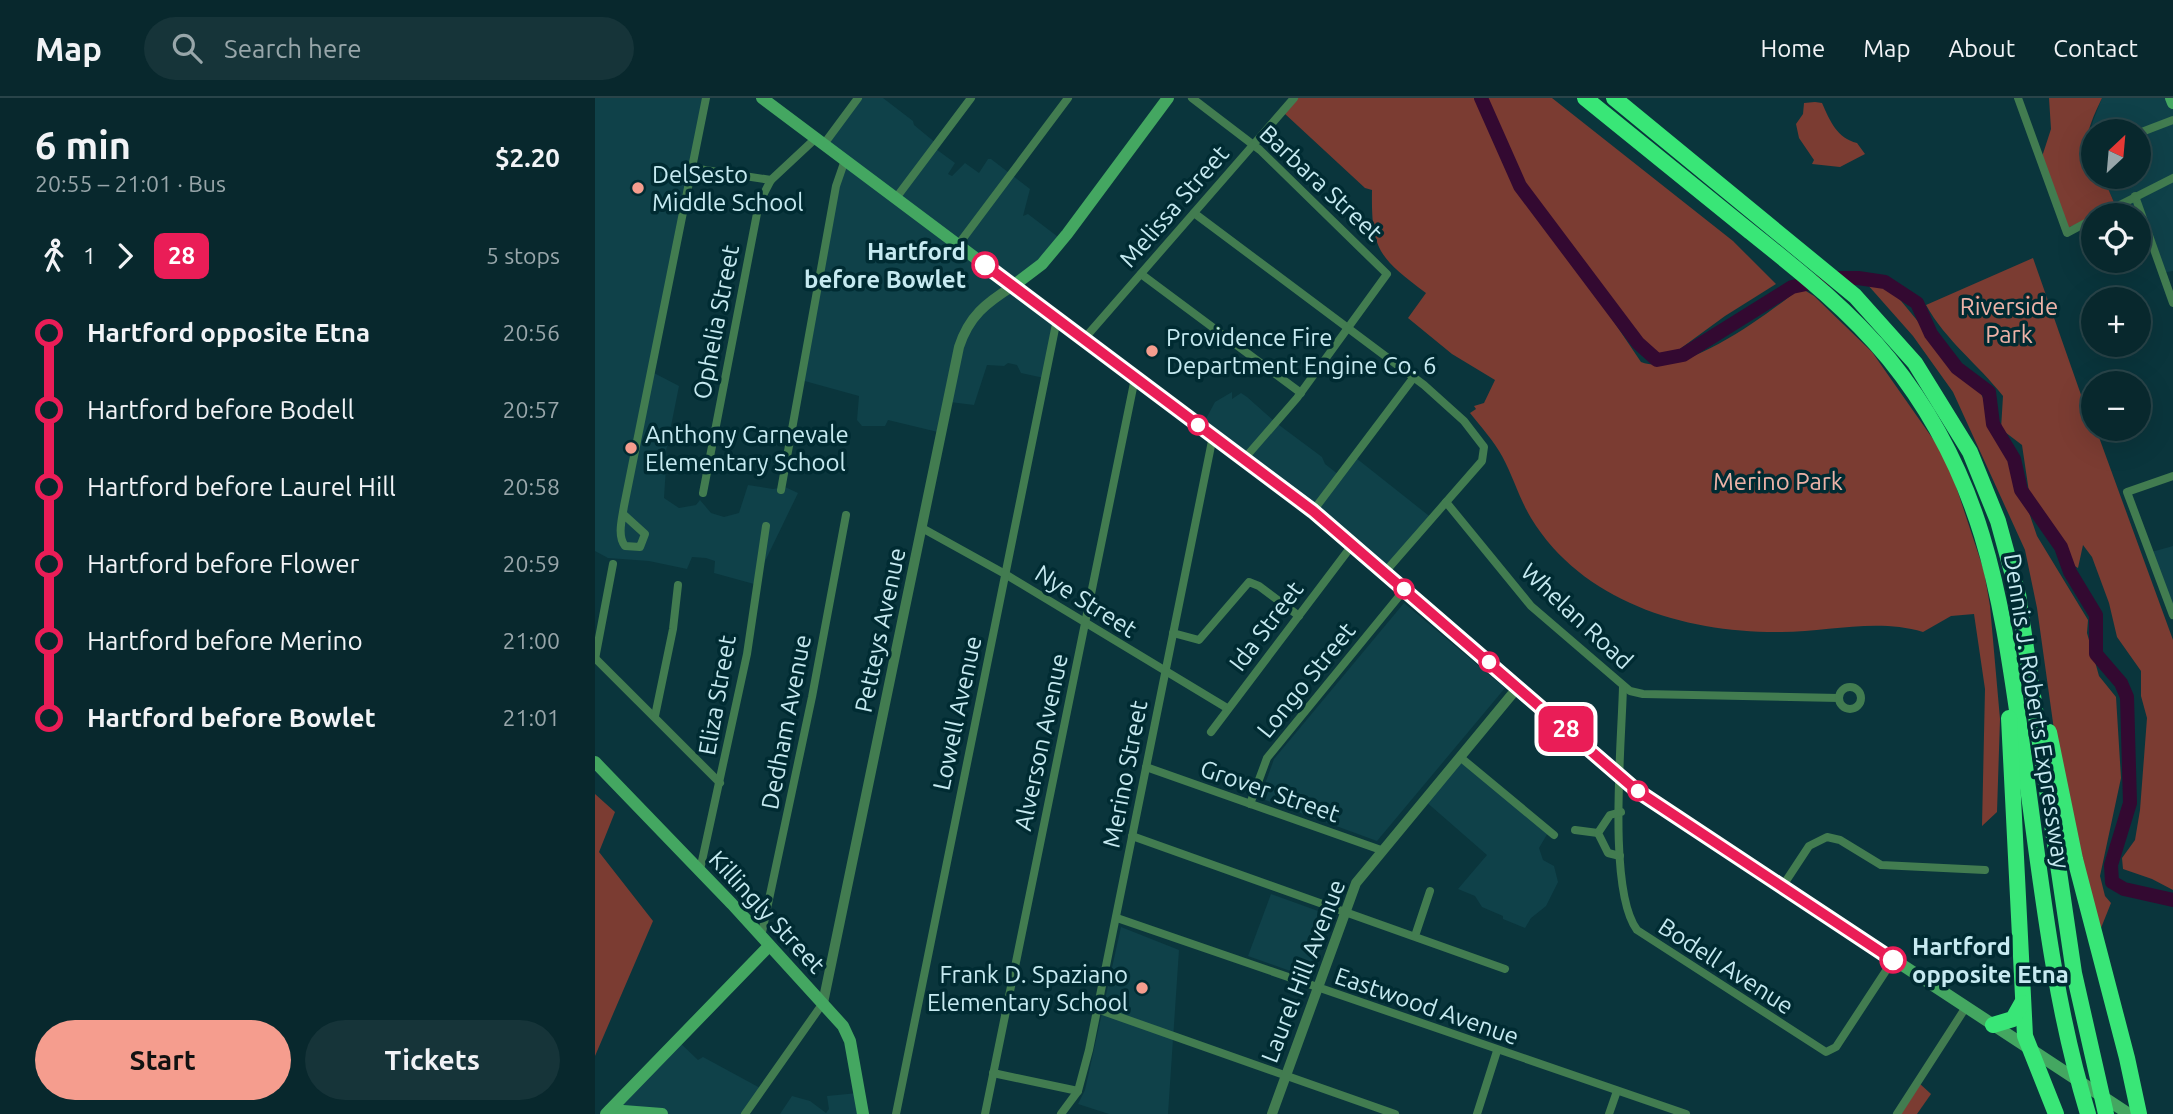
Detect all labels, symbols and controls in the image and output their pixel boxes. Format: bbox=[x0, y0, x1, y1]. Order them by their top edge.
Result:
search box bbox=[144, 17, 634, 80]
icon: search bbox=[168, 29, 206, 67]
text: Map bbox=[35, 30, 102, 67]
text: Search here bbox=[224, 34, 362, 63]
text: Home bbox=[1760, 35, 1825, 62]
text: Map bbox=[1863, 35, 1910, 62]
text: About bbox=[1948, 35, 2015, 62]
text: Contact bbox=[2053, 35, 2138, 62]
north arrow bbox=[2081, 119, 2151, 189]
map controls bbox=[2081, 119, 2151, 441]
street label: Barbara Street bbox=[1254, 120, 1388, 247]
text: 6 min bbox=[35, 124, 131, 166]
street label: Melissa Street bbox=[1114, 139, 1234, 272]
text: $2.20 bbox=[495, 143, 560, 172]
place label: DelSesto Middle School bbox=[652, 161, 804, 216]
text: 20:55 – 21:01 · Bus bbox=[35, 171, 226, 196]
marker: DelSesto Middle School bbox=[630, 180, 646, 196]
button: locate bbox=[2081, 203, 2151, 273]
icon: walk bbox=[35, 237, 73, 275]
icon: forward bbox=[106, 237, 144, 275]
place label: Hartford before Bowlet bbox=[804, 238, 966, 293]
text: 28 bbox=[168, 242, 195, 269]
street label: Ophelia Street bbox=[688, 242, 744, 401]
text: 1 bbox=[83, 243, 96, 268]
text: 5 stops bbox=[486, 243, 560, 268]
marker: Hartford before Bowlet bbox=[972, 252, 998, 278]
button: + bbox=[2081, 287, 2151, 357]
park label: Riverside Park bbox=[1960, 293, 2058, 348]
text: Hartford opposite Etna bbox=[87, 318, 370, 347]
text: 20:56 bbox=[502, 320, 560, 345]
place label: Providence Fire Department Engine Co. 6 bbox=[1166, 324, 1437, 379]
marker: Providence Fire Department Engine Co. 6 bbox=[1144, 343, 1160, 359]
button: − bbox=[2081, 371, 2151, 441]
text: Hartford before Bodell bbox=[87, 395, 354, 424]
text: 20:57 bbox=[502, 397, 560, 422]
unlabelled marker bbox=[1188, 415, 1208, 435]
place label: Anthony Carnevale Elementary School bbox=[645, 421, 849, 476]
marker: Anthony Carnevale Elementary School bbox=[623, 440, 639, 456]
park label: Merino Park bbox=[1713, 468, 1843, 495]
text: Hartford before Laurel Hill bbox=[87, 472, 396, 501]
text: 20:58 bbox=[502, 474, 560, 499]
street label: Petteys Avenue bbox=[849, 545, 911, 715]
text: Hartford before Flower bbox=[87, 549, 359, 578]
text: 20:59 bbox=[502, 551, 560, 576]
street label: Dennis J. Roberts Expressway bbox=[1999, 551, 2075, 871]
street label: Whelan Road bbox=[1516, 558, 1638, 674]
street label: Nye Street bbox=[1030, 559, 1142, 643]
street label: Ida Street bbox=[1224, 575, 1309, 676]
unlabelled marker bbox=[1394, 579, 1414, 599]
street label: Longo Street bbox=[1251, 617, 1361, 743]
text: Hartford before Merino bbox=[87, 626, 363, 655]
text: 21:00 bbox=[502, 628, 560, 653]
street label: Eliza Street bbox=[693, 632, 741, 757]
street label: Dedham Avenue bbox=[756, 632, 816, 812]
street label: Lowell Avenue bbox=[927, 633, 987, 793]
street label: Alverson Avenue bbox=[1009, 651, 1073, 833]
unlabelled marker bbox=[1479, 652, 1499, 672]
street label: Merino Street bbox=[1098, 698, 1153, 850]
text: Hartford before Bowlet bbox=[87, 703, 376, 732]
text: 21:01 bbox=[502, 705, 560, 730]
line badge: 28 bbox=[1535, 706, 1597, 752]
text: 28 bbox=[1552, 715, 1580, 742]
street label: Grover Street bbox=[1197, 755, 1344, 828]
unlabelled marker bbox=[1628, 781, 1648, 801]
street label: Killingly Street bbox=[704, 845, 831, 979]
street label: Laurel Hill Avenue bbox=[1256, 876, 1350, 1066]
street label: Bodell Avenue bbox=[1653, 912, 1799, 1020]
place label: Hartford opposite Etna bbox=[1912, 933, 2069, 988]
marker: Hartford opposite Etna bbox=[1880, 947, 1906, 973]
place label: Frank D. Spaziano Elementary School bbox=[927, 961, 1128, 1016]
street label: Eastwood Avenue bbox=[1331, 962, 1523, 1050]
marker: Frank D. Spaziano Elementary School bbox=[1134, 980, 1150, 996]
button: Start bbox=[35, 1020, 291, 1100]
button: Tickets bbox=[305, 1020, 560, 1100]

